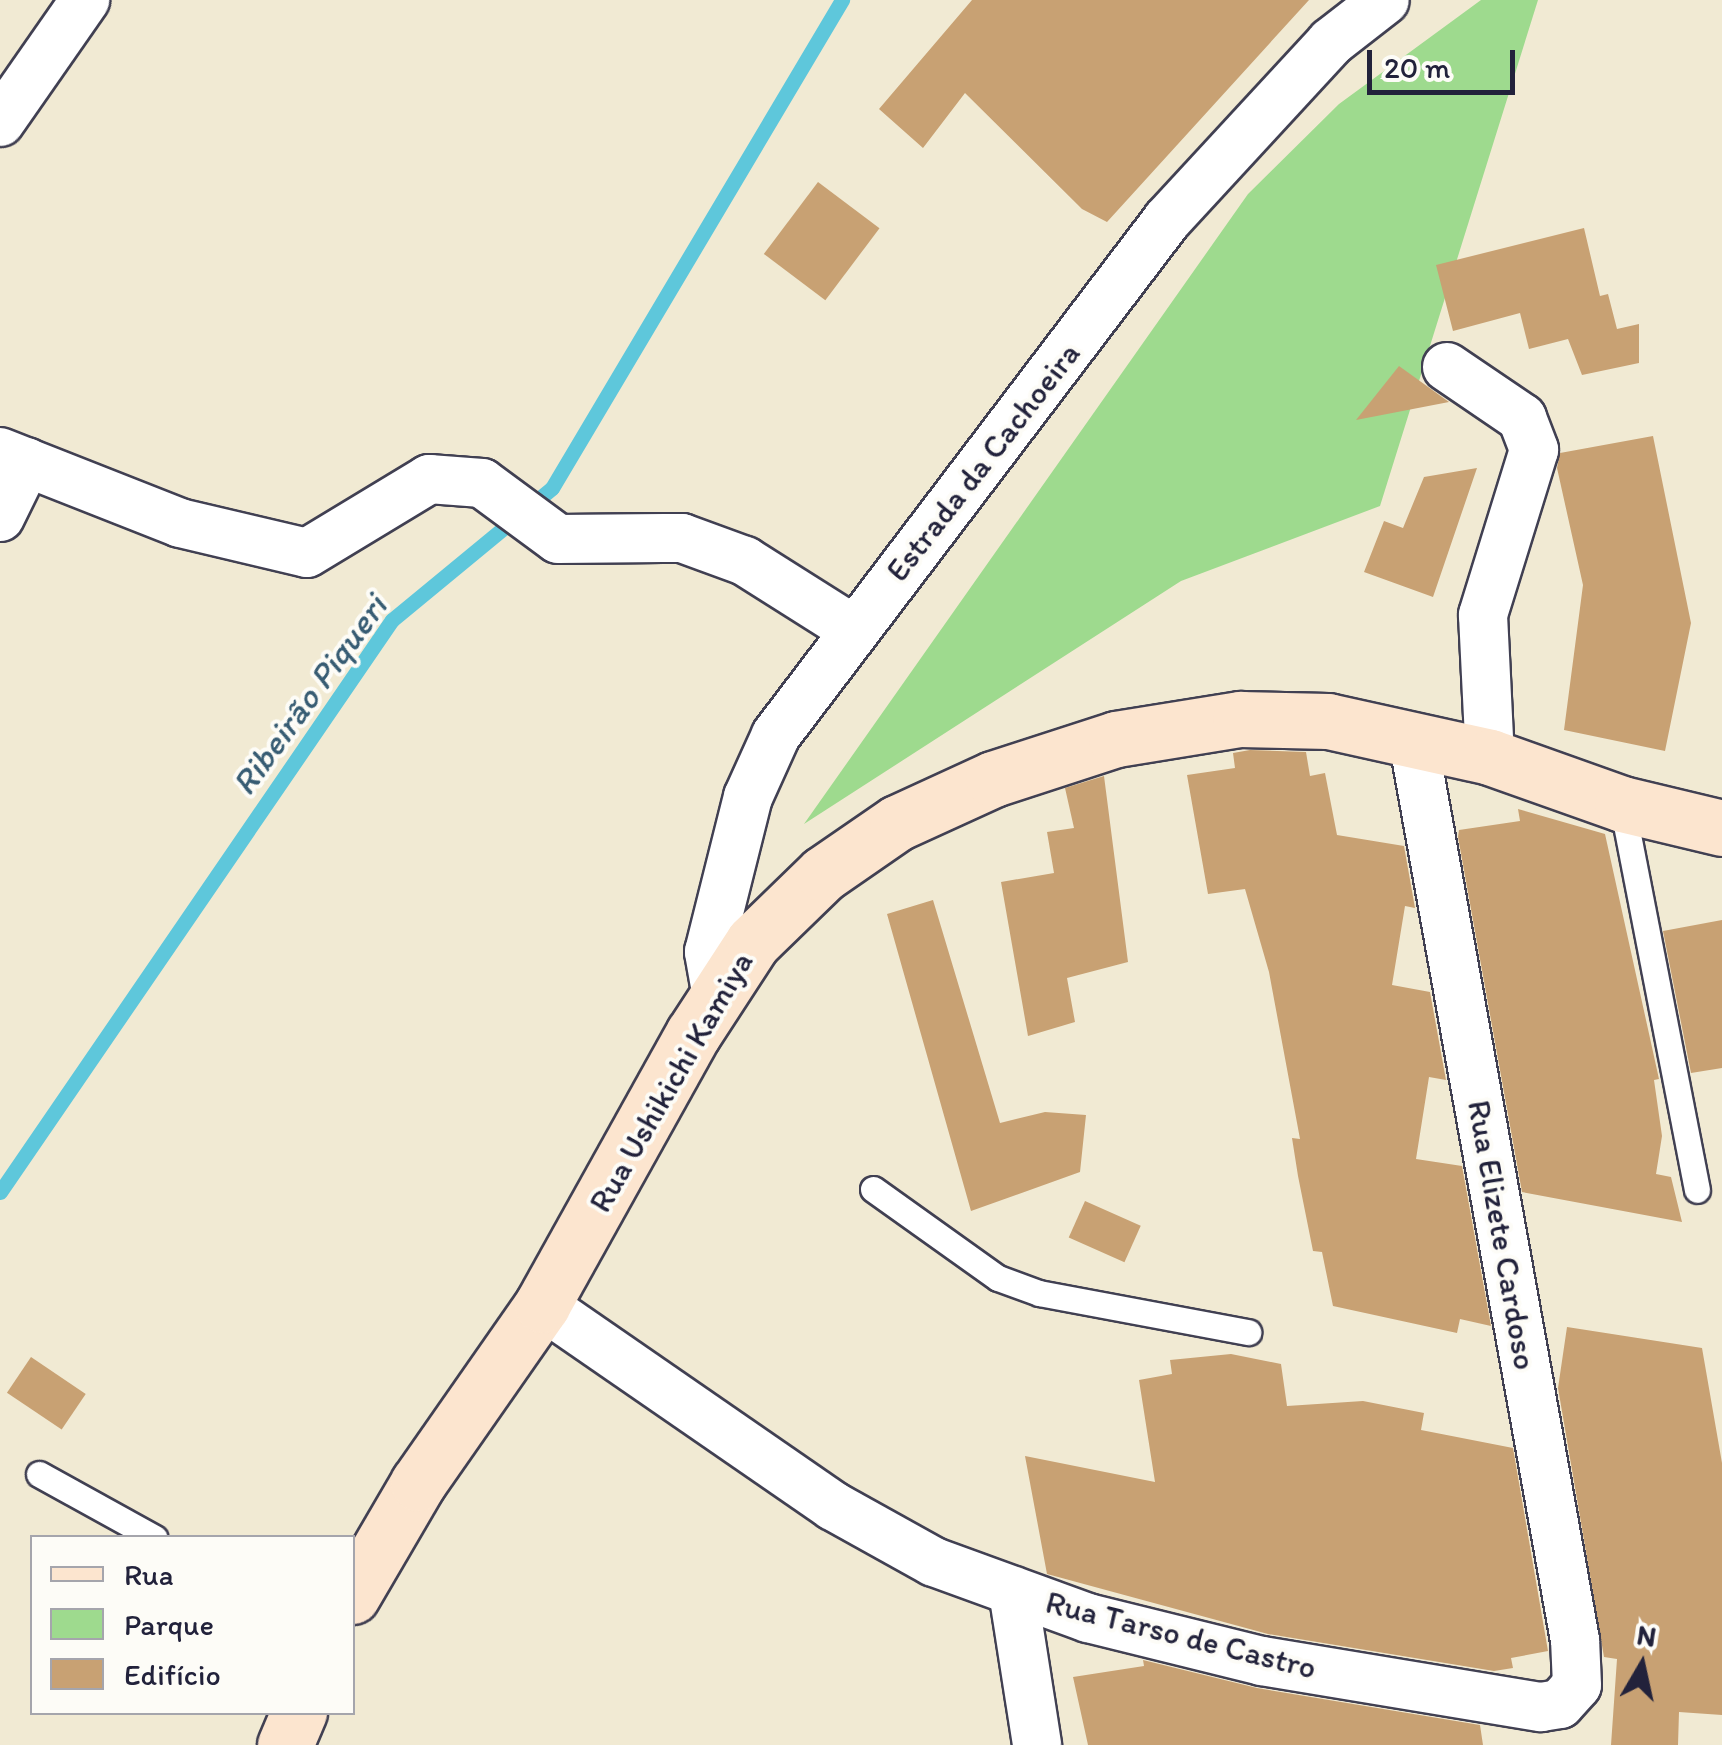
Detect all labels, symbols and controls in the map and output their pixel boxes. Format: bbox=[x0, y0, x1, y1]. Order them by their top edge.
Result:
scale bar bbox=[1372, 30, 1520, 92]
text: 20 m bbox=[1384, 49, 1450, 86]
street label: Estrada da Cachoeira bbox=[878, 335, 1088, 589]
water label: Ribeirão Piqueri bbox=[223, 587, 395, 803]
street label: Rua Ushikichi Kamiya bbox=[581, 945, 761, 1219]
street label: Rua Elizete Cardoso bbox=[1459, 1097, 1545, 1373]
legend bbox=[30, 1535, 355, 1715]
text: Rua bbox=[124, 1556, 173, 1593]
street label: Rua Tarso de Castro bbox=[1043, 1583, 1319, 1687]
text: Parque bbox=[124, 1606, 214, 1643]
north arrow bbox=[1592, 1615, 1692, 1715]
text: N bbox=[1635, 1617, 1659, 1654]
text: Edifício bbox=[124, 1656, 221, 1693]

